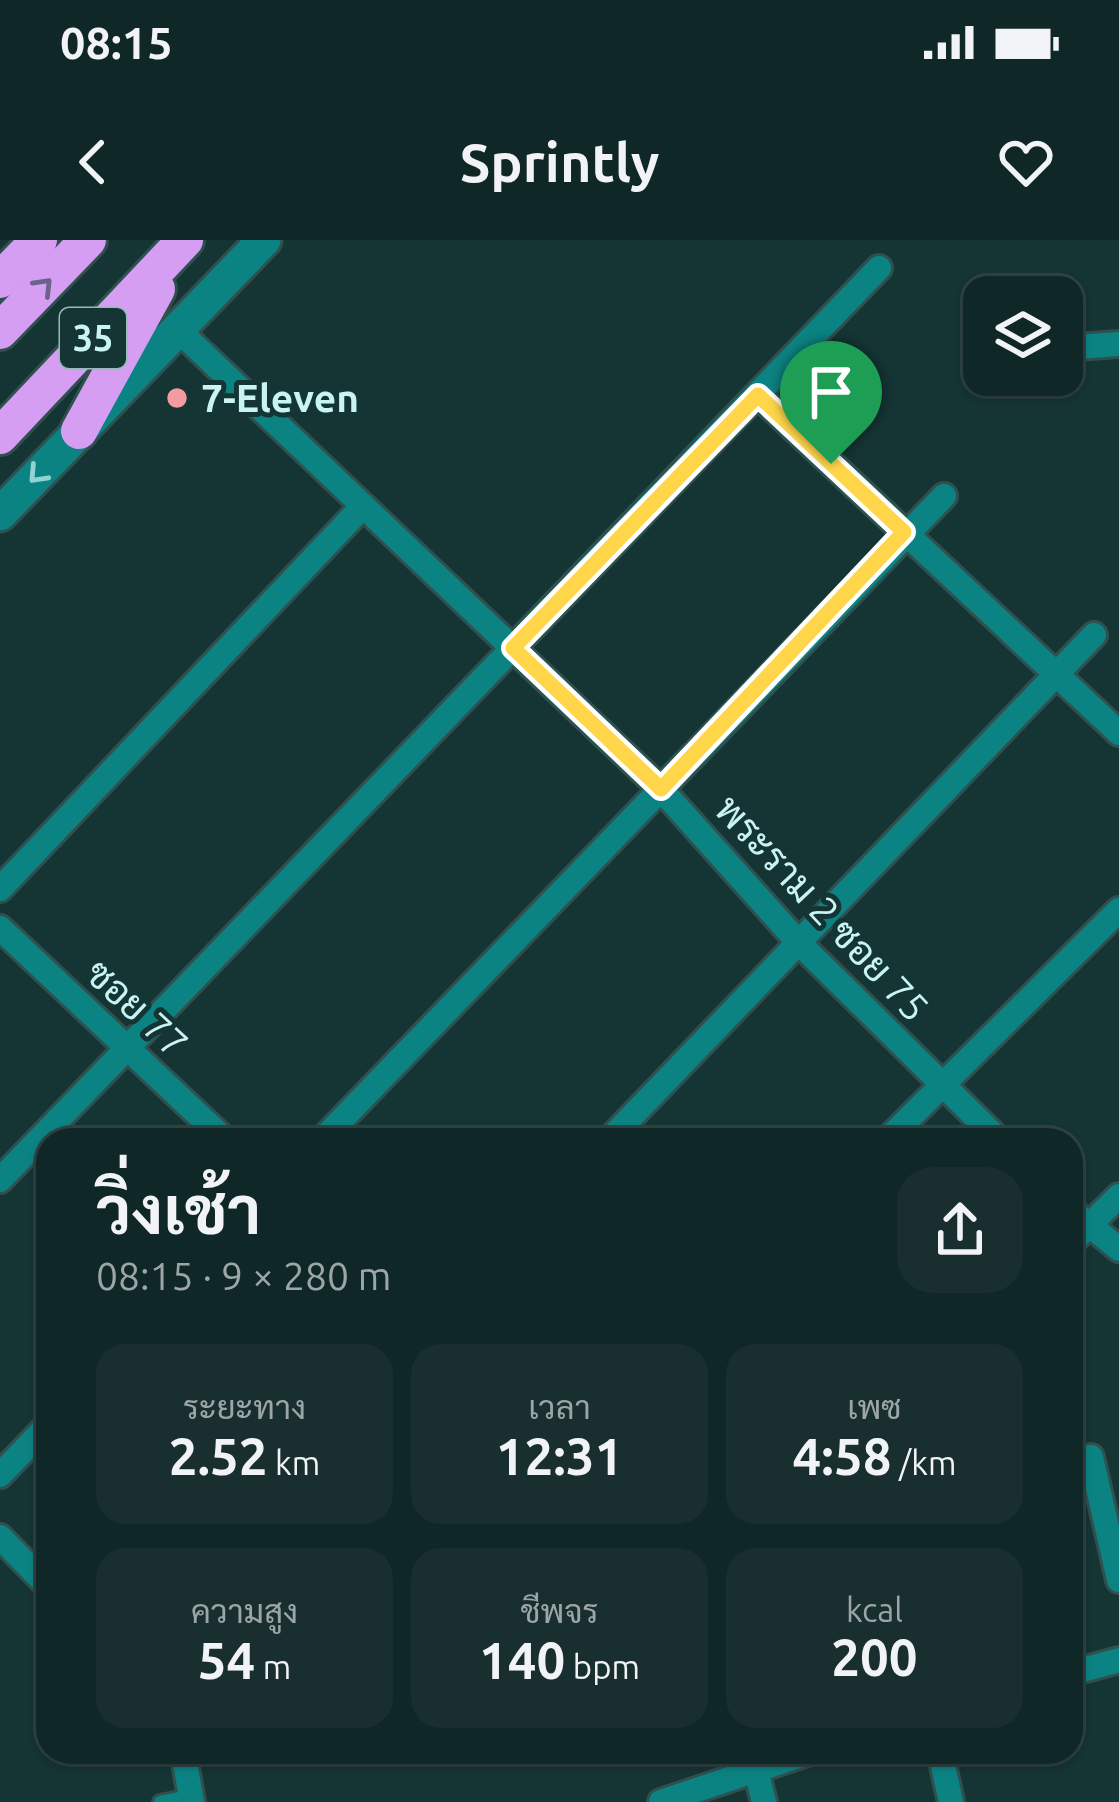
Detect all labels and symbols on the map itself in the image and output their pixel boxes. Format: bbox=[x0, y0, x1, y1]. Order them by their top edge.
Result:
one-way arrow bbox=[30, 278, 52, 300]
road number: 35 bbox=[60, 308, 126, 368]
pin bbox=[780, 341, 882, 464]
place label: 7-Eleven bbox=[201, 376, 359, 419]
marker: 7-Eleven bbox=[164, 385, 190, 411]
one-way arrow bbox=[29, 462, 51, 483]
street label: พระราม 2 ซอย 75 bbox=[707, 786, 938, 1029]
street label: ซอย 77 bbox=[78, 950, 197, 1065]

